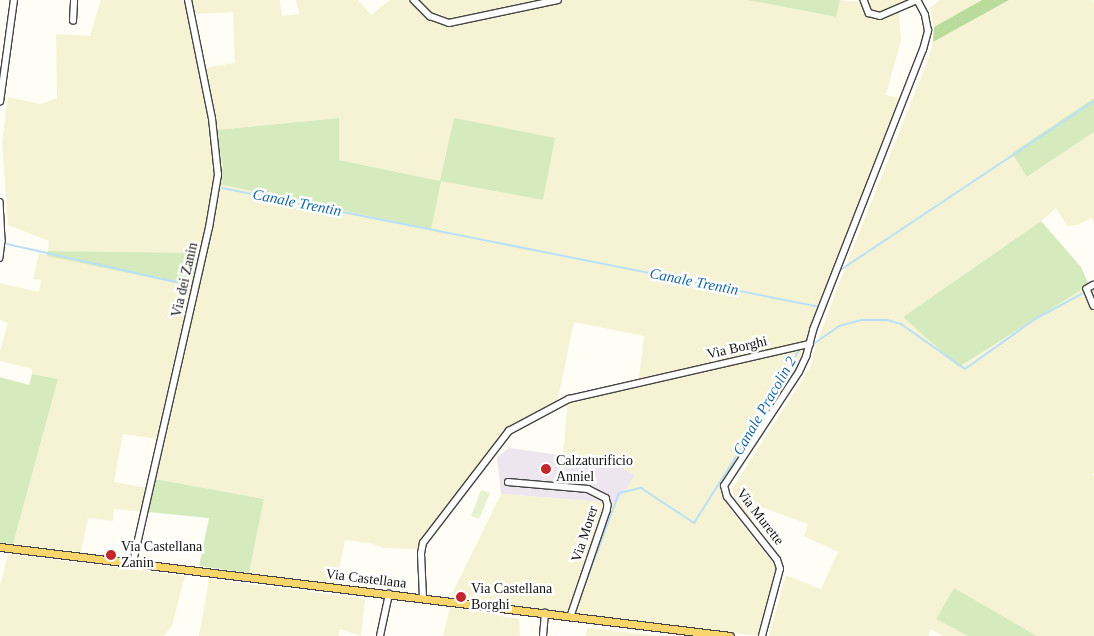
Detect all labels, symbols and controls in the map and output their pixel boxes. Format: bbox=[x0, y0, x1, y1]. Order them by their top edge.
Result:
water label: Canale Trentin bbox=[251, 186, 343, 220]
street label: Via dei Zanin bbox=[168, 241, 202, 319]
water label: Canale Trentin bbox=[648, 265, 740, 299]
street label: Via Borghi bbox=[705, 333, 769, 363]
water label: Canale Pracolin 2 bbox=[730, 354, 800, 458]
place label: Calzaturificio Anniel bbox=[556, 453, 633, 486]
marker: Calzaturificio Anniel bbox=[540, 463, 552, 475]
street label: Via Murette bbox=[733, 485, 787, 549]
street label: Via Morer bbox=[568, 504, 602, 564]
place label: Via Castellana Zanin bbox=[121, 539, 202, 572]
marker: Via Castellana Zanin bbox=[105, 549, 117, 561]
street label: Via Castellana bbox=[325, 566, 407, 592]
place label: Via Castellana Borghi bbox=[471, 581, 552, 614]
marker: Via Castellana Borghi bbox=[455, 591, 467, 603]

